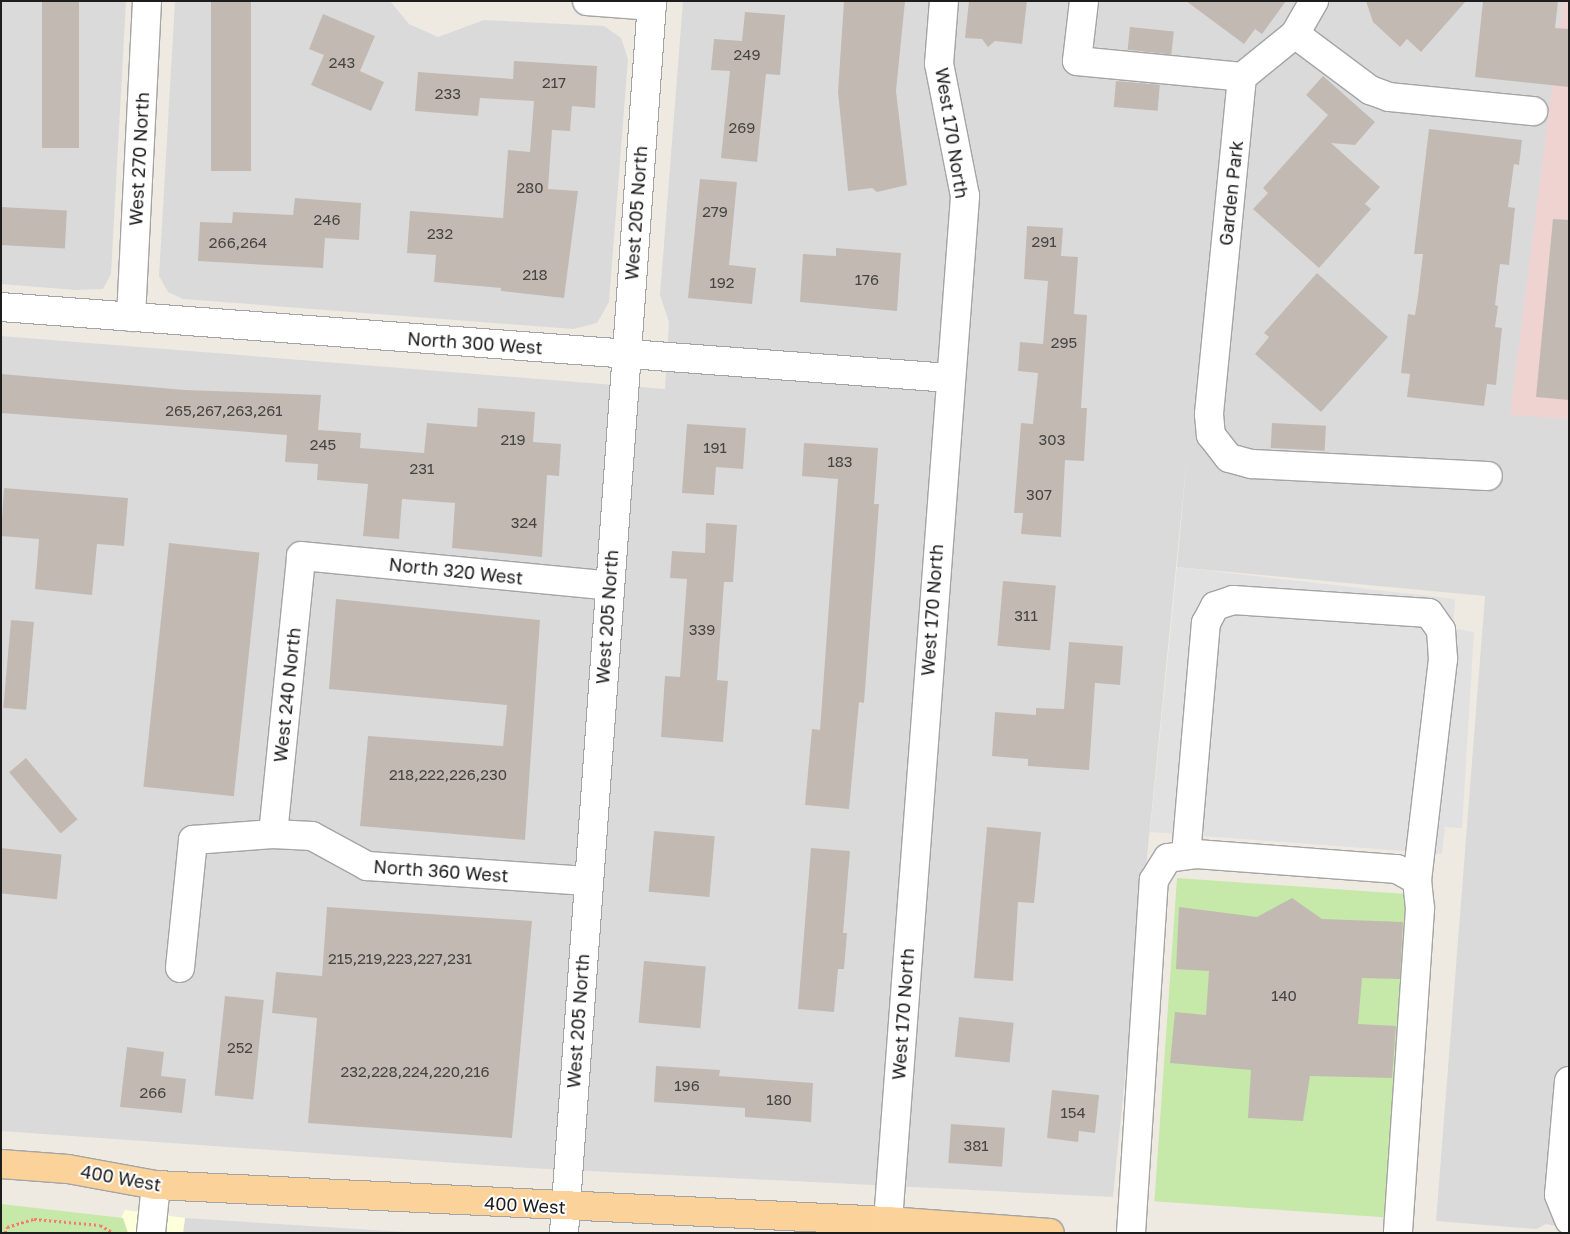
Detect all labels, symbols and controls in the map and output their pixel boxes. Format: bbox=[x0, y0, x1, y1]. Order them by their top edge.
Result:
house number: 249 bbox=[734, 46, 760, 64]
house number: 243 bbox=[329, 54, 355, 72]
street label: West 170 North bbox=[931, 66, 973, 200]
house number: 217 bbox=[542, 74, 566, 92]
house number: 233 bbox=[435, 85, 461, 103]
street label: West 270 North bbox=[125, 92, 153, 226]
house number: 269 bbox=[729, 119, 755, 137]
street label: Garden Park bbox=[1215, 139, 1247, 247]
street label: West 205 North bbox=[621, 145, 651, 281]
house number: 280 bbox=[516, 179, 544, 197]
house number: 279 bbox=[702, 203, 728, 221]
house number: 246 bbox=[314, 211, 340, 229]
house number: 232 bbox=[427, 225, 453, 243]
house number: 291 bbox=[1031, 233, 1057, 251]
house number: 266,264 bbox=[209, 234, 267, 252]
house number: 218 bbox=[522, 266, 548, 284]
house number: 176 bbox=[855, 271, 879, 289]
house number: 192 bbox=[709, 274, 735, 292]
street label: North 300 West bbox=[407, 327, 543, 359]
house number: 295 bbox=[1051, 334, 1077, 352]
house number: 265,267,263,261 bbox=[165, 402, 283, 420]
house number: 219 bbox=[500, 431, 526, 449]
house number: 303 bbox=[1039, 431, 1065, 449]
house number: 245 bbox=[310, 436, 336, 454]
house number: 191 bbox=[703, 439, 727, 457]
house number: 183 bbox=[827, 453, 853, 471]
house number: 231 bbox=[410, 460, 434, 478]
house number: 307 bbox=[1026, 486, 1052, 504]
house number: 324 bbox=[511, 514, 537, 532]
street label: West 170 North bbox=[917, 543, 947, 677]
street label: West 205 North bbox=[592, 549, 622, 685]
street label: North 320 West bbox=[388, 553, 524, 589]
house number: 311 bbox=[1014, 607, 1038, 625]
house number: 339 bbox=[689, 621, 715, 639]
street label: West 240 North bbox=[269, 627, 305, 763]
house number: 218,222,226,230 bbox=[389, 766, 507, 784]
street label: North 360 West bbox=[373, 856, 509, 886]
street label: West 170 North bbox=[888, 947, 918, 1081]
house number: 215,219,223,227,231 bbox=[328, 950, 472, 968]
street label: West 205 North bbox=[563, 953, 593, 1089]
house number: 140 bbox=[1271, 987, 1297, 1005]
house number: 252 bbox=[227, 1039, 253, 1057]
house number: 232,228,224,220,216 bbox=[340, 1063, 490, 1081]
house number: 196 bbox=[674, 1077, 700, 1095]
house number: 266 bbox=[140, 1084, 166, 1102]
house number: 180 bbox=[766, 1091, 792, 1109]
house number: 154 bbox=[1060, 1104, 1086, 1122]
house number: 381 bbox=[963, 1137, 989, 1155]
street label: 400 West bbox=[79, 1160, 163, 1196]
street label: 400 West bbox=[484, 1192, 566, 1218]

